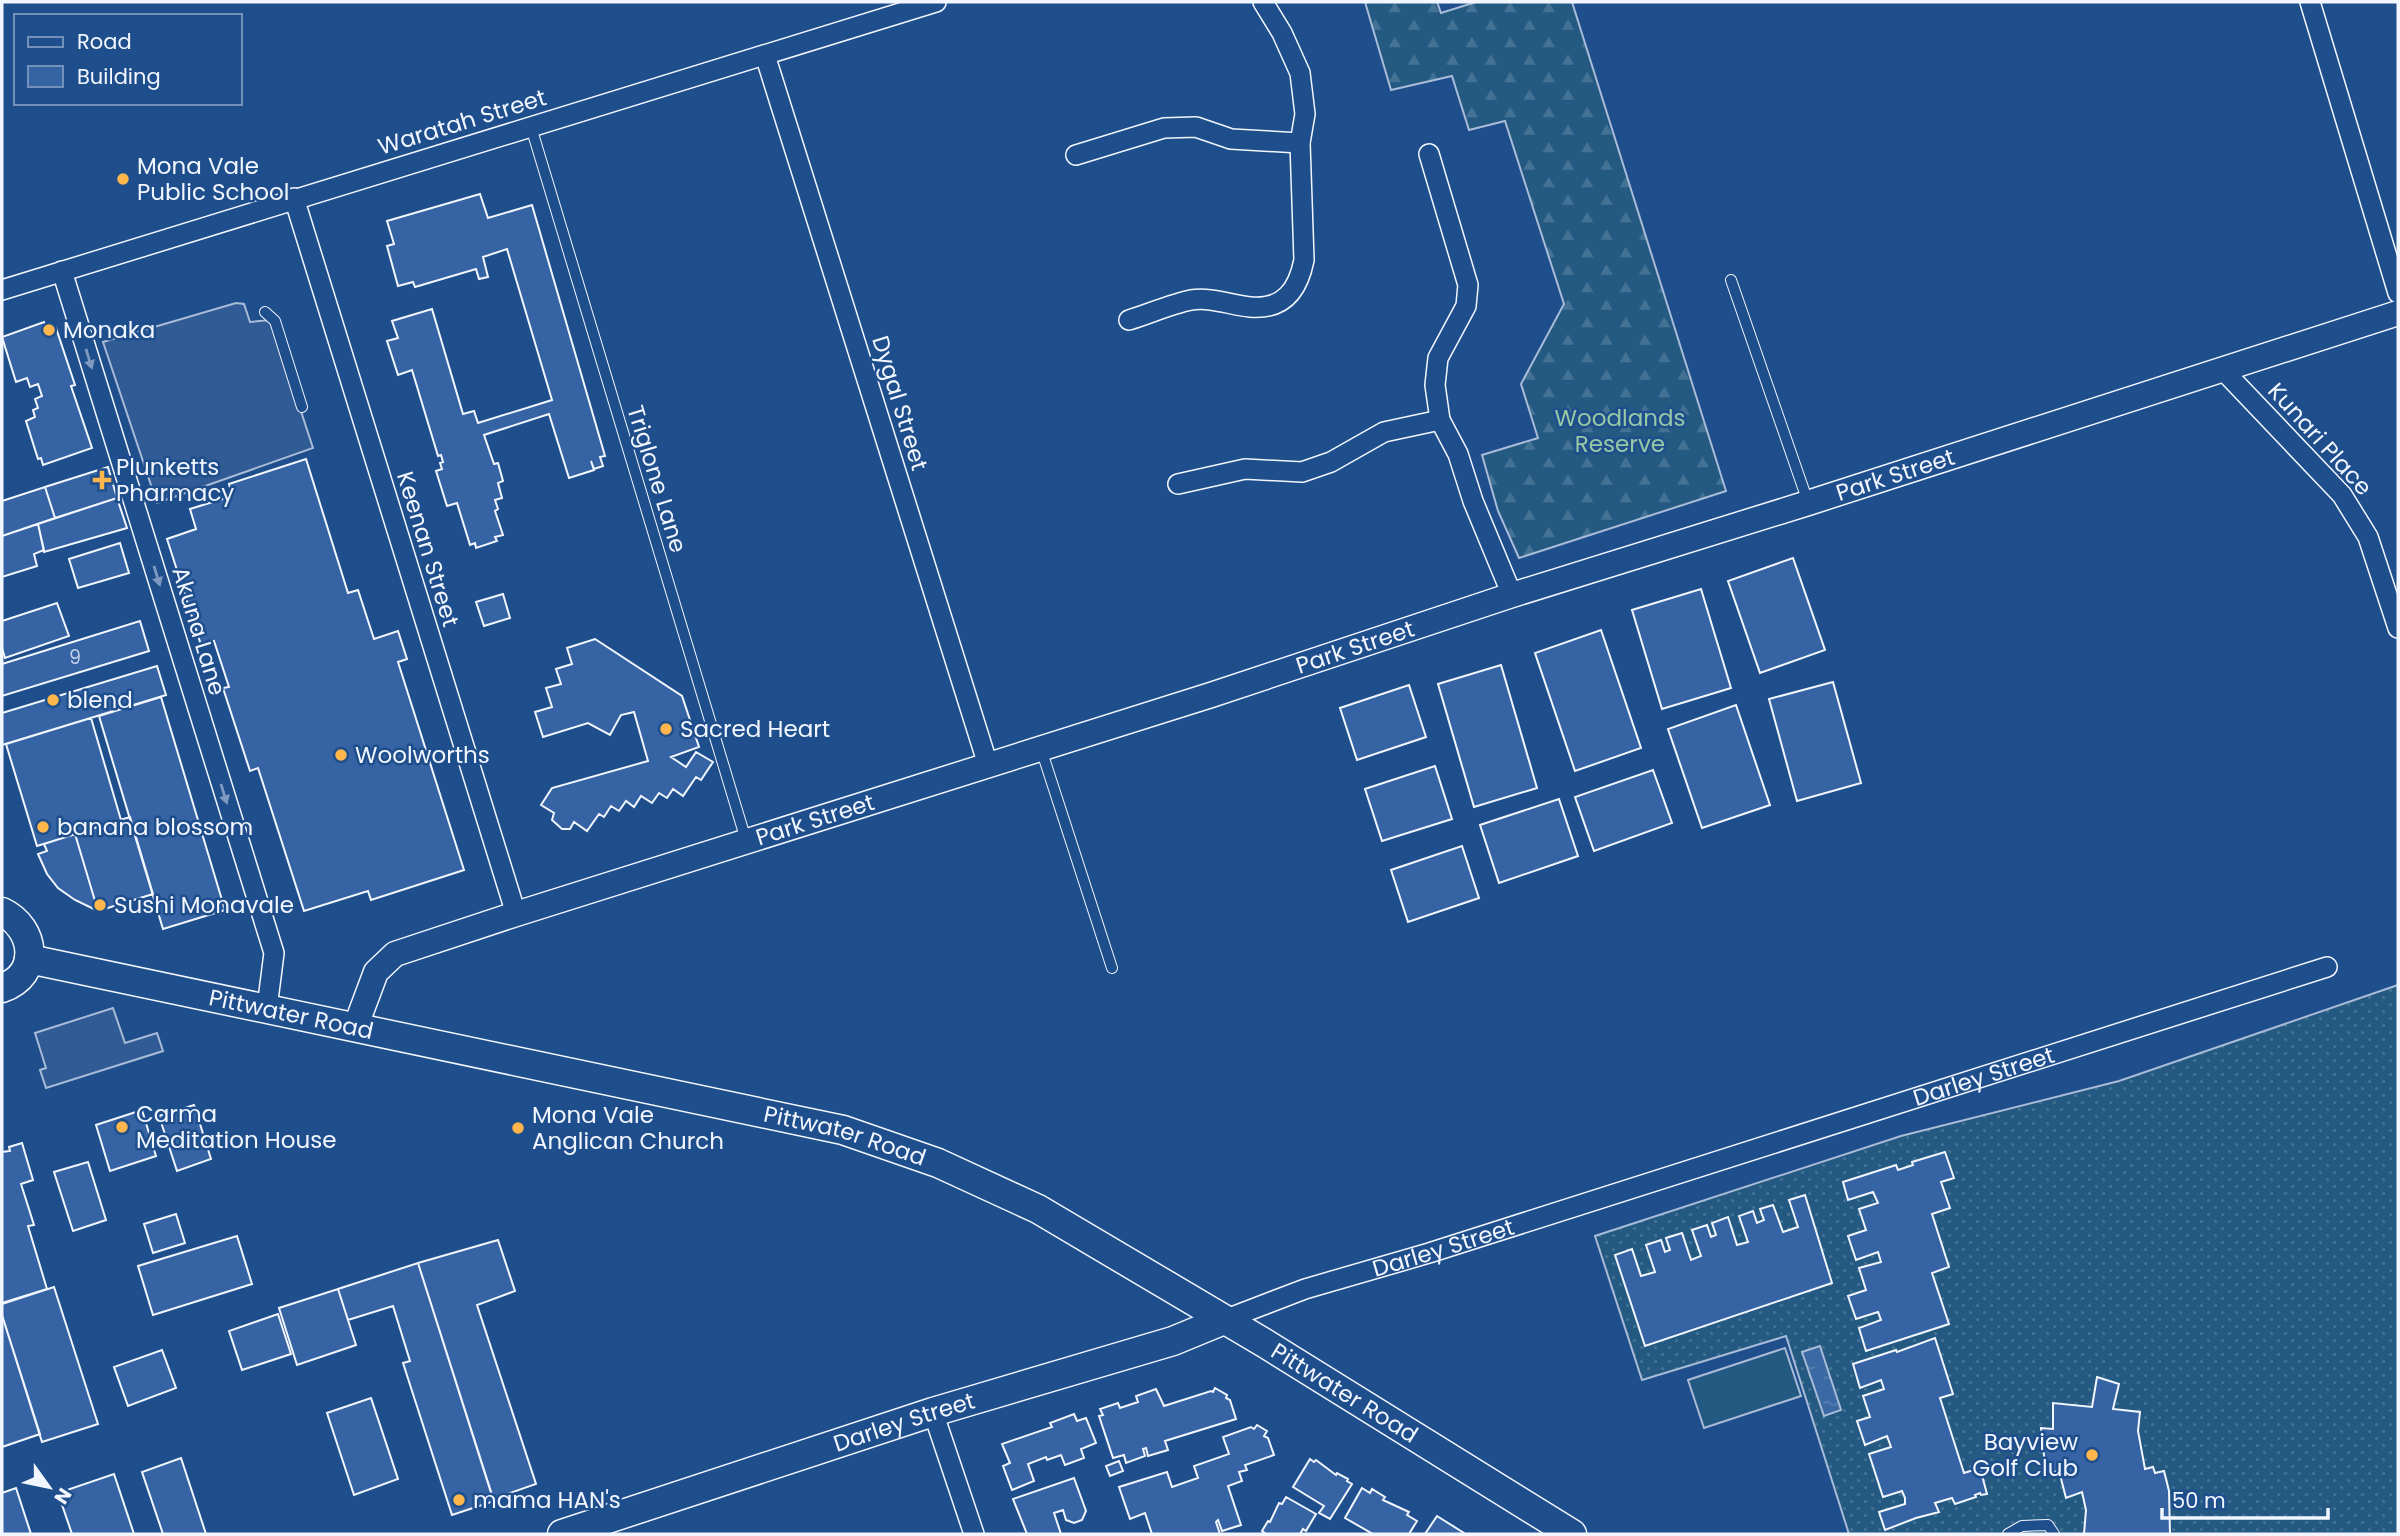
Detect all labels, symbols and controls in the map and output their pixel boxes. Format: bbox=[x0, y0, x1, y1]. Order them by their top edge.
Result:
legend bbox=[14, 14, 242, 105]
text: Road bbox=[77, 27, 132, 56]
text: Building bbox=[77, 62, 161, 91]
street label: Waratah Street bbox=[374, 81, 550, 163]
place label: Mona Vale Public School bbox=[137, 150, 289, 208]
marker: Mona Vale Public School bbox=[115, 171, 131, 187]
place label: Monaka bbox=[63, 314, 155, 346]
marker: Monaka bbox=[41, 322, 57, 338]
street label: Dygal Street bbox=[864, 332, 936, 474]
one-way arrow bbox=[85, 349, 95, 370]
street label: Kunari Place bbox=[2261, 376, 2379, 502]
street label: Triglone Lane bbox=[619, 402, 695, 556]
park label: Woodlands Reserve bbox=[1555, 402, 1685, 460]
street label: Park Street bbox=[1832, 441, 1959, 509]
place label: Plunketts Pharmacy bbox=[116, 451, 234, 509]
street label: Keenan Street bbox=[389, 467, 467, 631]
marker: Plunketts Pharmacy bbox=[94, 472, 110, 488]
street label: Akuna Lane bbox=[164, 563, 234, 699]
one-way arrow bbox=[152, 566, 162, 587]
street label: Park Street bbox=[1292, 613, 1419, 682]
house number: 9 bbox=[69, 644, 81, 671]
place label: blend bbox=[67, 684, 133, 716]
marker: blend bbox=[45, 692, 61, 708]
place label: Sacred Heart bbox=[680, 713, 830, 745]
marker: Sacred Heart bbox=[658, 721, 674, 737]
place label: Woolworths bbox=[355, 739, 490, 771]
marker: Woolworths bbox=[333, 747, 349, 763]
one-way arrow bbox=[219, 783, 230, 804]
street label: Park Street bbox=[752, 786, 878, 853]
place label: banana blossom bbox=[57, 811, 253, 843]
marker: banana blossom bbox=[35, 819, 51, 835]
place label: Sushi Monavale bbox=[114, 889, 294, 921]
marker: Sushi Monavale bbox=[92, 897, 108, 913]
street label: Pittwater Road bbox=[206, 981, 376, 1047]
street label: Darley Street bbox=[1909, 1039, 2059, 1114]
place label: Carma Meditation House bbox=[136, 1098, 336, 1156]
street label: Pittwater Road bbox=[761, 1098, 930, 1174]
place label: Mona Vale Anglican Church bbox=[532, 1099, 724, 1157]
marker: Carma Meditation House bbox=[114, 1119, 130, 1135]
marker: Mona Vale Anglican Church bbox=[510, 1120, 526, 1136]
street label: Darley Street bbox=[1369, 1211, 1518, 1285]
street label: Pittwater Road bbox=[1265, 1335, 1424, 1451]
street label: Darley Street bbox=[829, 1384, 979, 1460]
place label: Bayview Golf Club bbox=[1972, 1426, 2078, 1484]
marker: Bayview Golf Club bbox=[2084, 1447, 2100, 1463]
north arrow bbox=[14, 1452, 84, 1522]
scale bar bbox=[2162, 1476, 2328, 1520]
text: N bbox=[48, 1483, 78, 1509]
place label: mama HAN's bbox=[473, 1484, 621, 1516]
text: 50 m bbox=[2172, 1486, 2226, 1515]
marker: mama HAN's bbox=[451, 1492, 467, 1508]

